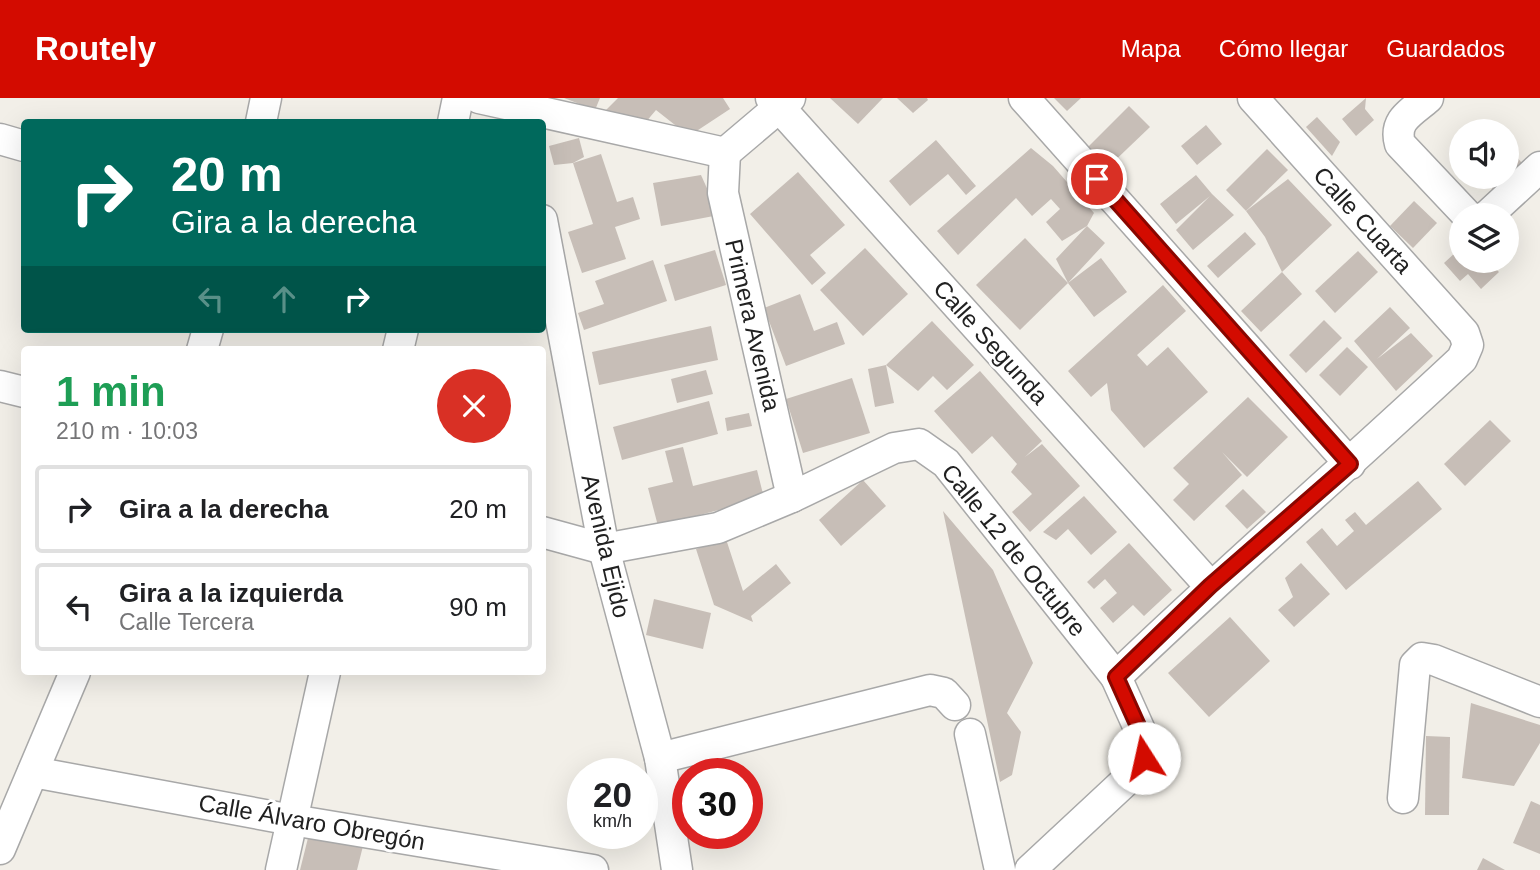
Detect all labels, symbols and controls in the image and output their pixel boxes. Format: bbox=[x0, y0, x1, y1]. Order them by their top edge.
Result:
text: Routely bbox=[35, 30, 156, 67]
text: Mapa bbox=[1121, 35, 1181, 62]
text: Cómo llegar bbox=[1219, 35, 1348, 62]
text: Guardados bbox=[1386, 35, 1505, 62]
map controls bbox=[1449, 119, 1519, 273]
button: sound bbox=[1449, 119, 1519, 189]
icon: right bbox=[56, 147, 147, 238]
text: 20 m bbox=[171, 147, 283, 201]
pin bbox=[1067, 149, 1127, 209]
icon: arrive bbox=[1078, 160, 1116, 198]
street label: Calle Cuarta bbox=[1308, 161, 1418, 279]
button: layers bbox=[1449, 203, 1519, 273]
text: Gira a la derecha bbox=[171, 204, 416, 240]
street label: Primera Avenida bbox=[720, 236, 786, 414]
street label: Calle Segunda bbox=[928, 274, 1054, 410]
icon: left bbox=[192, 280, 230, 318]
icon: ahead bbox=[265, 280, 303, 318]
icon: right bbox=[338, 280, 376, 318]
text: 1 min bbox=[56, 368, 166, 415]
button: close bbox=[437, 369, 511, 443]
text: 210 m · 10:03 bbox=[56, 418, 198, 444]
street label: Calle 12 de Octubre bbox=[936, 459, 1092, 641]
street label: Avenida Ejido bbox=[576, 472, 636, 620]
icon: right bbox=[60, 490, 98, 528]
text: Gira a la derecha bbox=[119, 494, 329, 524]
text: 20 m bbox=[449, 494, 507, 524]
text: Gira a la izquierda bbox=[119, 578, 343, 608]
icon: left bbox=[60, 588, 98, 626]
text: 90 m bbox=[449, 592, 507, 622]
text: Calle Tercera bbox=[119, 609, 254, 635]
position arrow bbox=[1107, 721, 1181, 795]
speed limit sign: 30 bbox=[672, 758, 763, 849]
text: 20 bbox=[593, 775, 632, 814]
street label: Calle Álvaro Obregón bbox=[197, 789, 427, 855]
text: km/h bbox=[593, 811, 632, 831]

